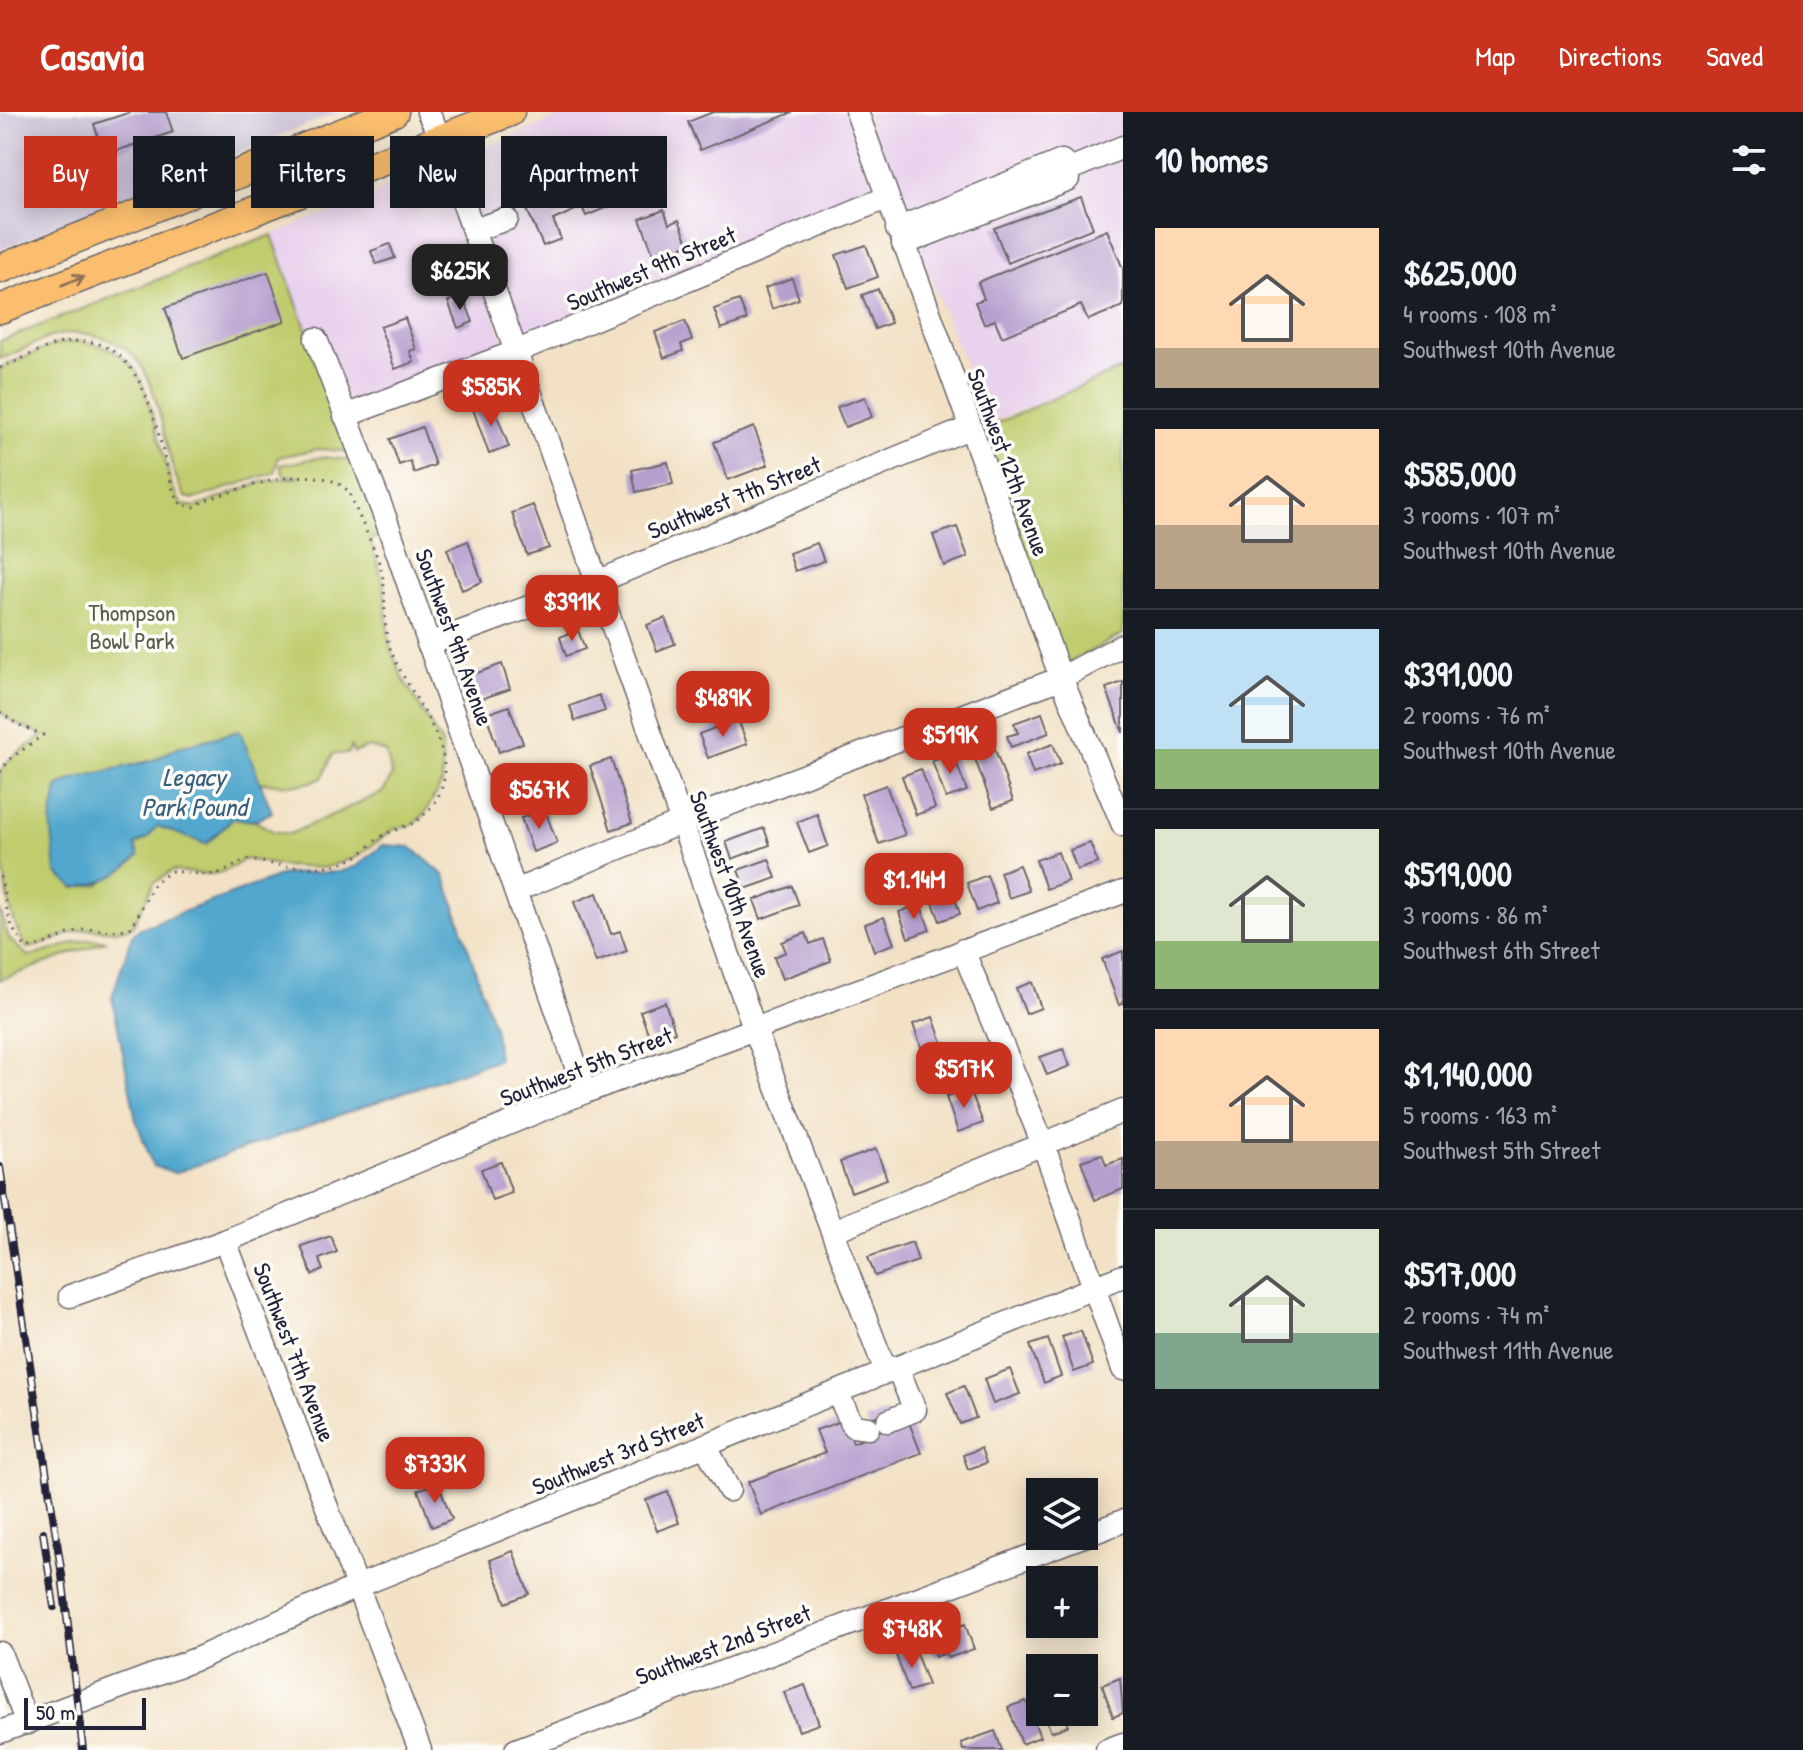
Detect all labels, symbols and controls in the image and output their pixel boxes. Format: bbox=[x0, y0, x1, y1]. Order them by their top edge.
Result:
text: Casavia bbox=[40, 30, 144, 82]
text: Map bbox=[1475, 37, 1515, 75]
text: Directions bbox=[1559, 37, 1662, 75]
text: Saved bbox=[1706, 37, 1763, 75]
chip: Buy bbox=[24, 136, 117, 208]
chip: Rent bbox=[133, 136, 235, 208]
chip: Filters bbox=[251, 136, 374, 208]
chip: New bbox=[390, 136, 485, 208]
chip: Apartment bbox=[501, 136, 667, 208]
text: 10 homes bbox=[1155, 137, 1268, 183]
icon: filters bbox=[1727, 138, 1771, 182]
street label: Southwest 9th Street bbox=[562, 218, 741, 318]
pin: $625K bbox=[404, 244, 516, 312]
text: $625,000 bbox=[1403, 250, 1517, 296]
text: $625K bbox=[430, 252, 490, 287]
icon: home bbox=[1219, 260, 1315, 356]
one-way arrow bbox=[60, 273, 85, 287]
text: 4 rooms · 108 m² bbox=[1403, 296, 1557, 331]
text: Southwest 10th Avenue bbox=[1403, 331, 1616, 366]
pin: $585K bbox=[435, 360, 547, 428]
street label: Southwest 12th Avenue bbox=[960, 364, 1058, 560]
text: $585K bbox=[461, 368, 521, 403]
street label: Southwest 7th Street bbox=[643, 447, 826, 546]
text: $585,000 bbox=[1403, 451, 1516, 497]
icon: home bbox=[1219, 461, 1315, 557]
text: 3 rooms · 107 m² bbox=[1403, 497, 1560, 532]
text: Southwest 10th Avenue bbox=[1403, 532, 1616, 567]
street label: Southwest 9th Avenue bbox=[408, 544, 502, 730]
pin: $391K bbox=[516, 575, 628, 643]
text: $391K bbox=[543, 583, 601, 618]
park label: Thompson Bowl Park bbox=[88, 596, 176, 656]
text: $391,000 bbox=[1403, 651, 1513, 697]
icon: home bbox=[1219, 661, 1315, 757]
pin: $489K bbox=[667, 671, 779, 739]
text: $489K bbox=[694, 679, 752, 714]
text: 2 rooms · 76 m² bbox=[1403, 697, 1550, 732]
pin: $519K bbox=[894, 708, 1006, 776]
text: $519K bbox=[922, 716, 978, 751]
text: Southwest 10th Avenue bbox=[1403, 732, 1616, 767]
water label: Legacy Park Pound bbox=[142, 759, 250, 824]
pin: $567K bbox=[483, 763, 595, 831]
text: $567K bbox=[508, 771, 570, 806]
street label: Southwest 10th Avenue bbox=[682, 786, 780, 982]
text: $519,000 bbox=[1403, 851, 1512, 897]
pin: $1.14M bbox=[849, 853, 979, 921]
text: $1.14M bbox=[883, 861, 945, 896]
icon: home bbox=[1219, 861, 1315, 957]
text: 3 rooms · 86 m² bbox=[1403, 897, 1548, 932]
text: Southwest 6th Street bbox=[1403, 932, 1600, 967]
street label: Southwest 5th Street bbox=[495, 1018, 677, 1114]
pin: $517K bbox=[908, 1042, 1020, 1110]
text: $517K bbox=[934, 1050, 994, 1085]
text: $1,140,000 bbox=[1403, 1051, 1532, 1097]
icon: home bbox=[1219, 1061, 1315, 1157]
text: 5 rooms · 163 m² bbox=[1403, 1097, 1557, 1132]
text: Southwest 5th Street bbox=[1403, 1132, 1600, 1167]
text: $517,000 bbox=[1403, 1251, 1516, 1297]
street label: Southwest 7th Avenue bbox=[246, 1258, 344, 1446]
icon: home bbox=[1219, 1261, 1315, 1357]
text: 2 rooms · 74 m² bbox=[1403, 1297, 1549, 1332]
text: Southwest 11th Avenue bbox=[1403, 1332, 1614, 1367]
street label: Southwest 3rd Street bbox=[527, 1404, 710, 1502]
pin: $733K bbox=[379, 1437, 491, 1505]
text: $733K bbox=[404, 1445, 466, 1480]
map controls bbox=[1026, 1478, 1098, 1726]
button: layers bbox=[1026, 1478, 1098, 1550]
button: + bbox=[1026, 1566, 1098, 1638]
street label: Southwest 2nd Street bbox=[631, 1596, 816, 1692]
pin: $748K bbox=[856, 1602, 968, 1670]
text: $748K bbox=[882, 1610, 942, 1645]
button: − bbox=[1026, 1654, 1098, 1726]
scale bar bbox=[24, 1694, 146, 1730]
text: 50 m bbox=[36, 1697, 75, 1727]

